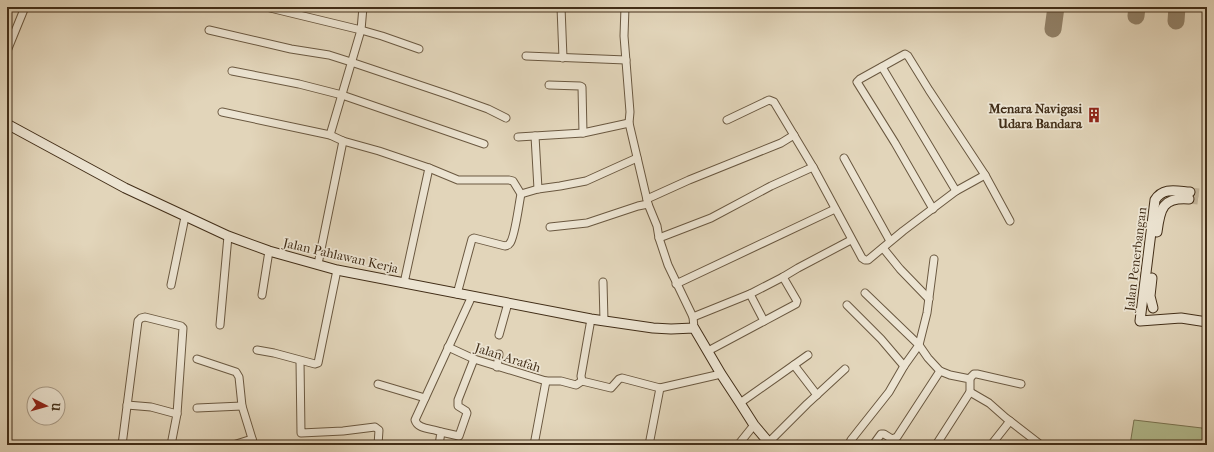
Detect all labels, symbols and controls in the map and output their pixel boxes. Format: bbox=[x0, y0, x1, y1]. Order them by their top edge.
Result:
place label: Menara Navigasi Udara Bandara bbox=[988, 101, 1083, 131]
building icon: Menara Navigasi Udara Bandara bbox=[1085, 106, 1103, 124]
street label: Jalan Penerbangan bbox=[1122, 206, 1149, 313]
street label: Jalan Pahlawan Kerja bbox=[281, 235, 401, 276]
street label: Jalan Arafah bbox=[472, 340, 543, 375]
north arrow bbox=[26, 386, 66, 426]
text: U bbox=[48, 401, 62, 412]

